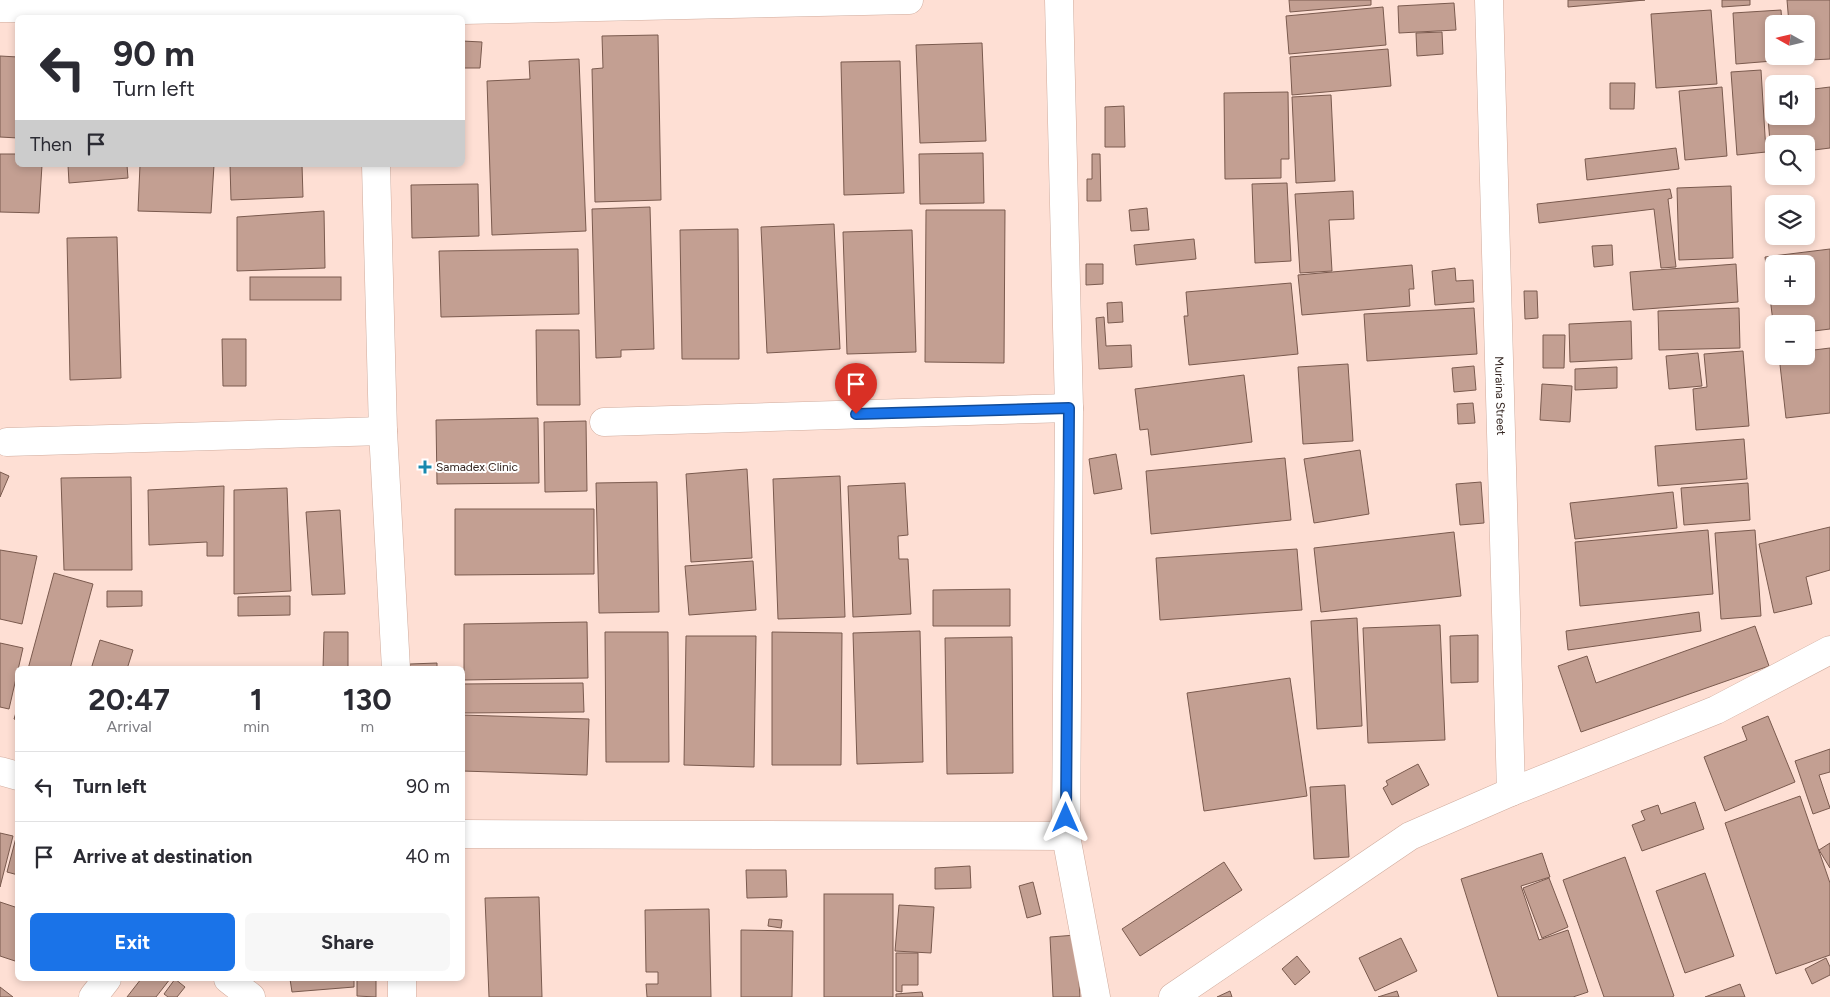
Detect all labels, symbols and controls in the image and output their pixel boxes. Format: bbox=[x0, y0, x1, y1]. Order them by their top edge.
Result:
north arrow bbox=[1765, 15, 1815, 65]
map controls bbox=[1765, 15, 1815, 365]
text: 90 m bbox=[113, 33, 195, 75]
icon: left bbox=[30, 35, 95, 100]
text: Turn left bbox=[113, 75, 195, 102]
button: sound bbox=[1765, 75, 1815, 125]
icon: arrive bbox=[82, 130, 110, 158]
text: Then bbox=[30, 133, 72, 156]
button: search bbox=[1765, 135, 1815, 185]
button: layers bbox=[1765, 195, 1815, 245]
button: + bbox=[1765, 255, 1815, 305]
button: − bbox=[1765, 315, 1815, 365]
street label: Muraina Street bbox=[1492, 356, 1508, 436]
pin bbox=[835, 363, 877, 414]
icon: arrive bbox=[842, 370, 870, 398]
marker: Samadex Clinic bbox=[418, 460, 432, 474]
place label: Samadex Clinic bbox=[436, 460, 519, 474]
text: 20:47 bbox=[88, 681, 170, 718]
text: 1 bbox=[250, 681, 263, 718]
text: 130 bbox=[343, 681, 392, 718]
text: Arrival bbox=[107, 717, 152, 736]
text: min bbox=[243, 717, 270, 736]
text: m bbox=[360, 717, 374, 736]
icon: left bbox=[30, 773, 58, 801]
text: Turn left bbox=[73, 775, 147, 798]
text: 90 m bbox=[406, 775, 450, 798]
position arrow bbox=[1039, 791, 1091, 843]
icon: arrive bbox=[30, 843, 58, 871]
text: Arrive at destination bbox=[73, 845, 252, 868]
text: 40 m bbox=[405, 845, 450, 868]
button: Exit bbox=[30, 913, 235, 971]
button: Share bbox=[245, 913, 450, 971]

